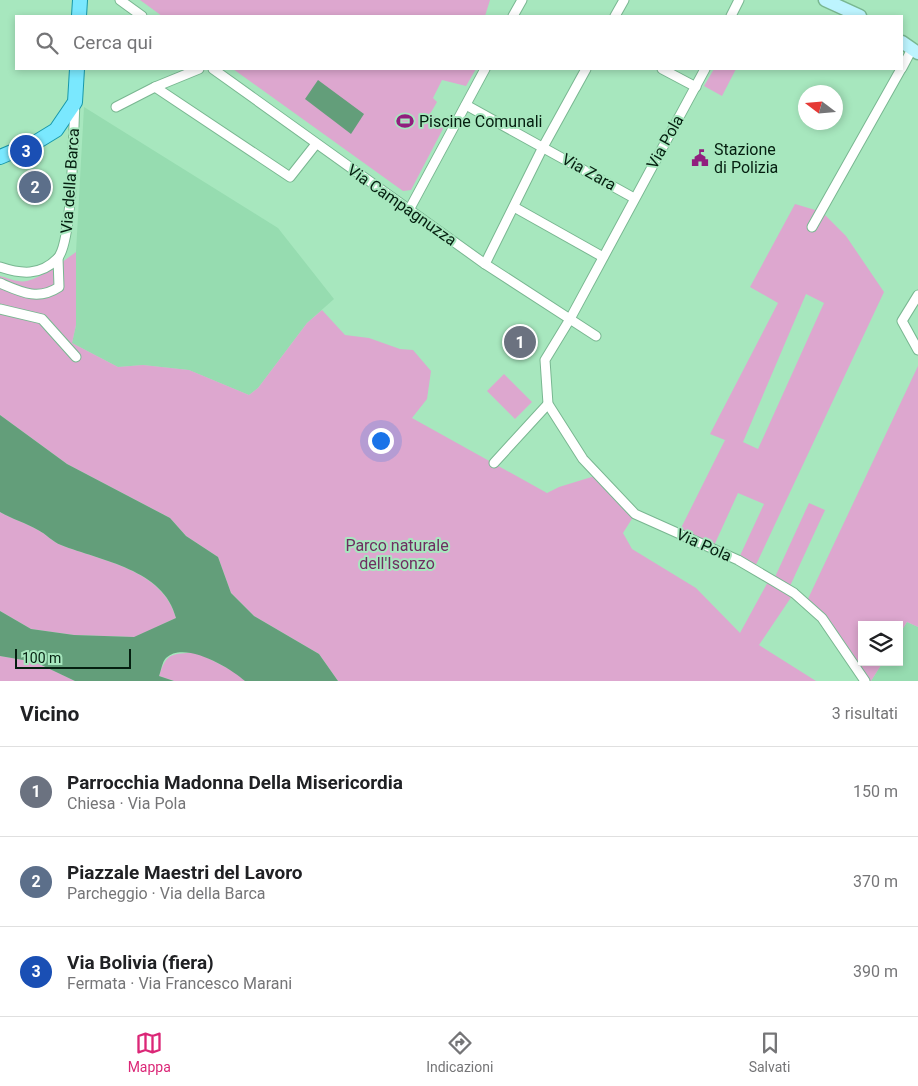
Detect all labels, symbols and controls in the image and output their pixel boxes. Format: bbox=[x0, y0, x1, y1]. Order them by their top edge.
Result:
search box bbox=[15, 15, 903, 70]
icon: search bbox=[33, 29, 61, 57]
text: Cerca qui bbox=[73, 31, 153, 54]
north arrow bbox=[798, 85, 843, 130]
sports icon: Piscine Comunali bbox=[395, 111, 415, 131]
place label: Piscine Comunali bbox=[419, 112, 543, 131]
street label: Via Pola bbox=[643, 112, 687, 172]
street label: Via della Barca bbox=[57, 128, 83, 234]
pin: 3 bbox=[10, 132, 42, 170]
place label: Stazione di Polizia bbox=[714, 140, 778, 177]
public building icon: Stazione di Polizia bbox=[690, 148, 710, 168]
street label: Via Zara bbox=[559, 149, 619, 195]
street label: Via Campagnuzza bbox=[344, 160, 460, 250]
pin: 2 bbox=[19, 168, 51, 206]
pin: 1 bbox=[504, 323, 536, 361]
your location bbox=[368, 428, 394, 454]
street label: Via Pola bbox=[673, 524, 735, 566]
park label: Parco naturale dell'Isonzo bbox=[345, 536, 449, 573]
map controls bbox=[858, 621, 903, 666]
button: layers bbox=[858, 621, 903, 666]
scale bar bbox=[15, 646, 131, 669]
text: 100 m bbox=[22, 650, 61, 666]
text: Vicino bbox=[20, 702, 79, 726]
text: 3 risultati bbox=[832, 704, 898, 723]
text: Parrocchia Madonna Della Misericordia bbox=[67, 771, 403, 794]
text: 1 bbox=[31, 782, 41, 801]
text: 150 m bbox=[853, 782, 898, 801]
text: Chiesa · Via Pola bbox=[67, 794, 186, 813]
text: Piazzale Maestri del Lavoro bbox=[67, 861, 303, 884]
text: 2 bbox=[31, 872, 41, 891]
text: 370 m bbox=[853, 872, 898, 891]
text: Parcheggio · Via della Barca bbox=[67, 884, 266, 903]
text: Via Bolivia (fiera) bbox=[67, 951, 214, 974]
text: 3 bbox=[31, 962, 41, 981]
text: 390 m bbox=[853, 962, 898, 981]
text: Fermata · Via Francesco Marani bbox=[67, 974, 292, 993]
tab: Mappa bbox=[128, 1029, 171, 1075]
tab: Indicazioni bbox=[426, 1029, 493, 1075]
tab: Salvati bbox=[749, 1029, 790, 1075]

